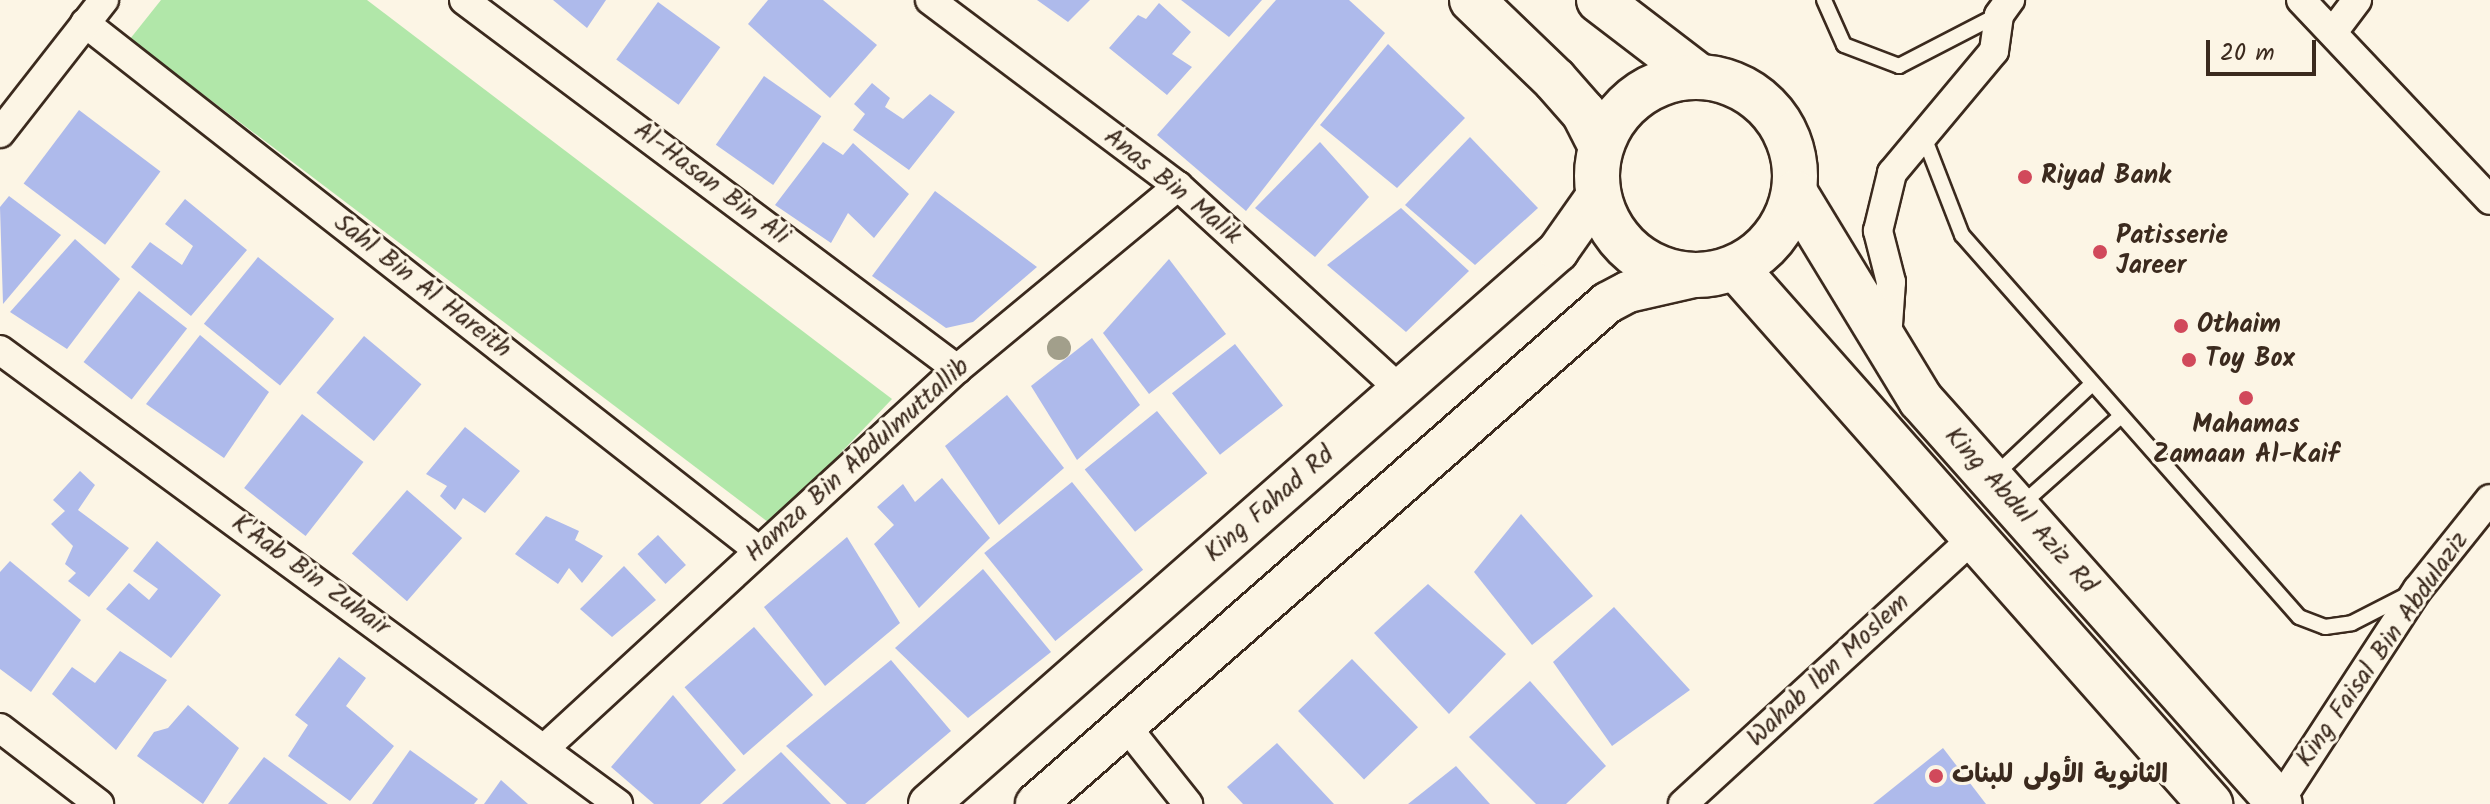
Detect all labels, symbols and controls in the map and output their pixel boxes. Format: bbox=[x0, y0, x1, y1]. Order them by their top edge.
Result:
scale bar bbox=[2210, 24, 2320, 74]
text: 20 m bbox=[2220, 34, 2275, 73]
street label: Al-Hasan Bin Ali bbox=[627, 115, 795, 253]
street label: Anas Bin Malik bbox=[1097, 122, 1247, 252]
place label: Riyad Bank bbox=[2041, 161, 2171, 193]
marker: Riyad Bank bbox=[2016, 168, 2034, 186]
street label: Sahl Bin Al Hareith bbox=[327, 208, 517, 366]
place label: Patisserie Jareer bbox=[2116, 221, 2228, 282]
marker: Patisserie Jareer bbox=[2091, 243, 2109, 261]
place label: Othaim bbox=[2197, 310, 2281, 342]
marker: Othaim bbox=[2172, 317, 2190, 335]
place label: Toy Box bbox=[2205, 344, 2295, 376]
marker: Toy Box bbox=[2180, 351, 2198, 369]
street label: Hamza Bin Abdulmuttallib bbox=[740, 352, 976, 570]
marker: Mahamas Zamaan Al-Kaif bbox=[2237, 389, 2255, 407]
place label: Mahamas Zamaan Al-Kaif bbox=[2153, 410, 2339, 472]
street label: King Abdul Aziz Rd bbox=[1937, 421, 2103, 601]
street label: King Fahad Rd bbox=[1199, 440, 1341, 570]
street label: K'Aab Bin Zuhair bbox=[225, 508, 395, 644]
street label: King Faisal Bin Abdulaziz bbox=[2290, 526, 2476, 774]
street label: Wahab Ibn Moslem bbox=[1741, 588, 1917, 754]
place label: الثانوية الأولى للبنات bbox=[1952, 760, 2168, 792]
marker: الثانوية الأولى للبنات bbox=[1927, 767, 1945, 785]

